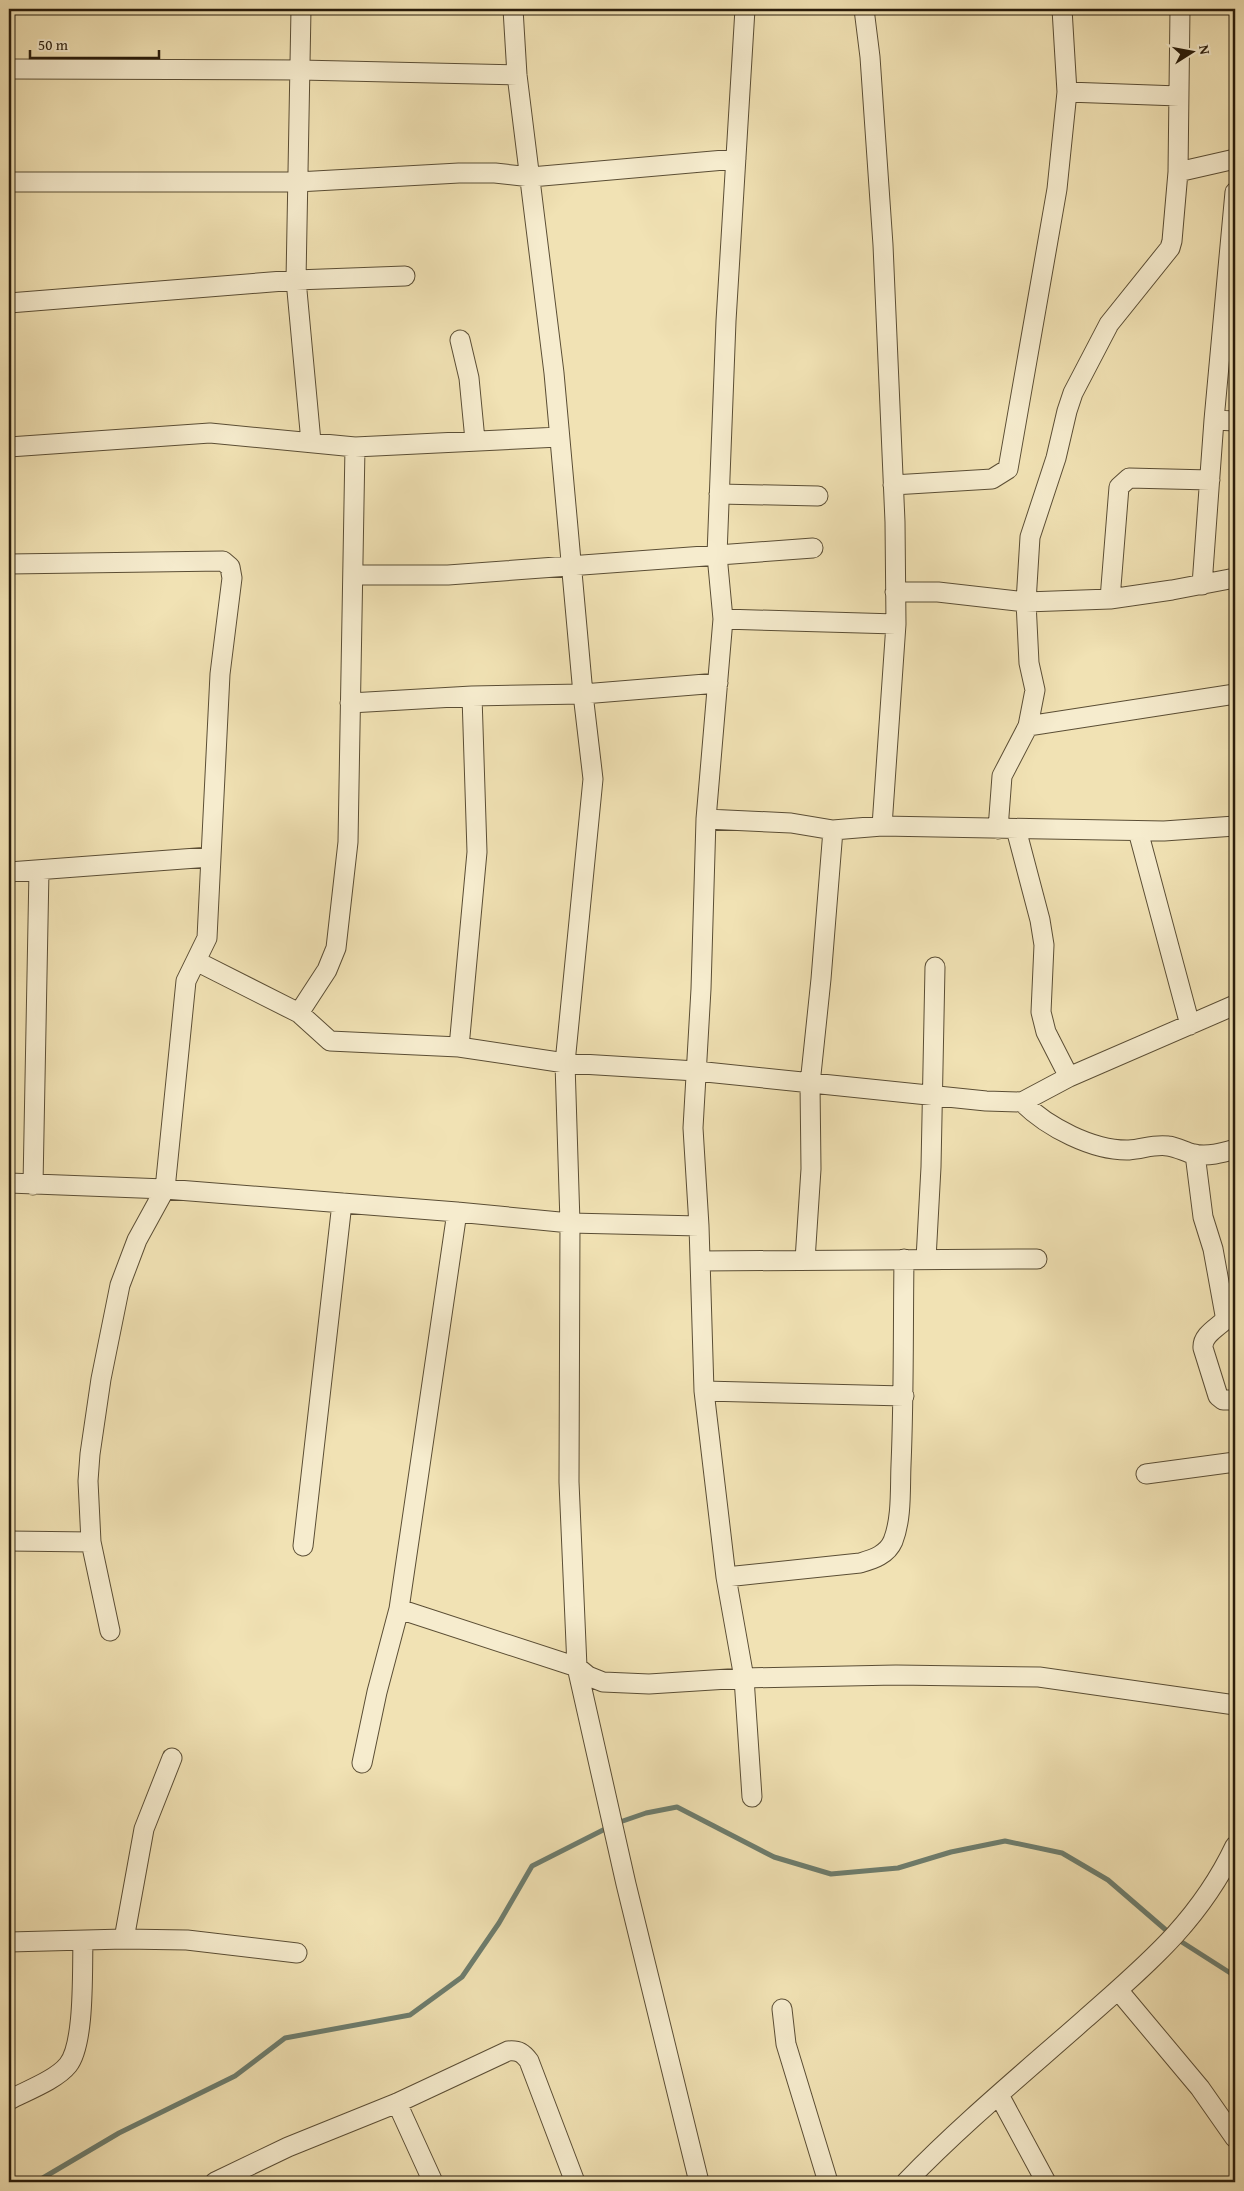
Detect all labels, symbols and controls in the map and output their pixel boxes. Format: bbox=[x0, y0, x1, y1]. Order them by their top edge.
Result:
scale bar bbox=[30, 28, 159, 60]
north arrow bbox=[1166, 28, 1216, 78]
text: 50 m bbox=[38, 34, 69, 55]
text: N bbox=[1194, 43, 1216, 57]

